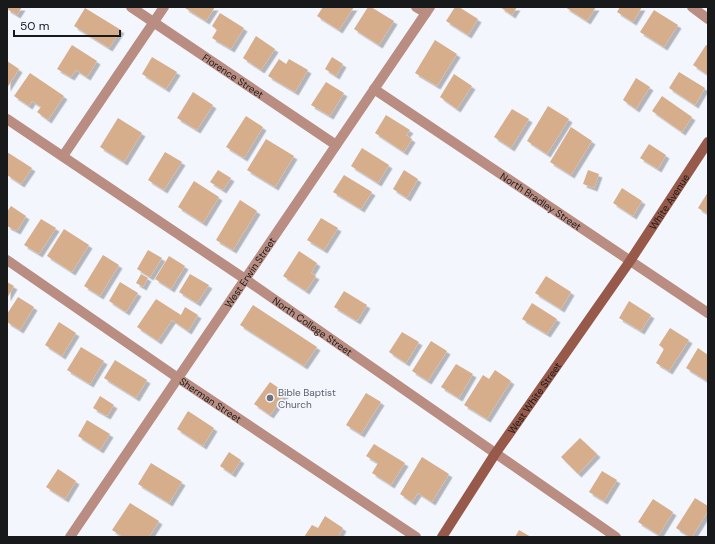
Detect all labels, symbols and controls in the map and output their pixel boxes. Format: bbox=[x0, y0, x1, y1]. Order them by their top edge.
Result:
scale bar bbox=[14, 12, 120, 38]
text: 50 m bbox=[20, 18, 49, 34]
street label: Florence Street bbox=[200, 51, 266, 101]
street label: North Bradley Street bbox=[498, 170, 584, 233]
street label: White Avenue bbox=[646, 171, 692, 232]
street label: West Erwin Street bbox=[222, 235, 279, 310]
street label: North College Street bbox=[270, 294, 355, 359]
street label: West White Street bbox=[505, 360, 564, 437]
street label: Sherman Street bbox=[177, 375, 244, 426]
place label: Bible Baptist Church bbox=[278, 386, 336, 411]
marker: Bible Baptist Church bbox=[265, 393, 275, 403]

